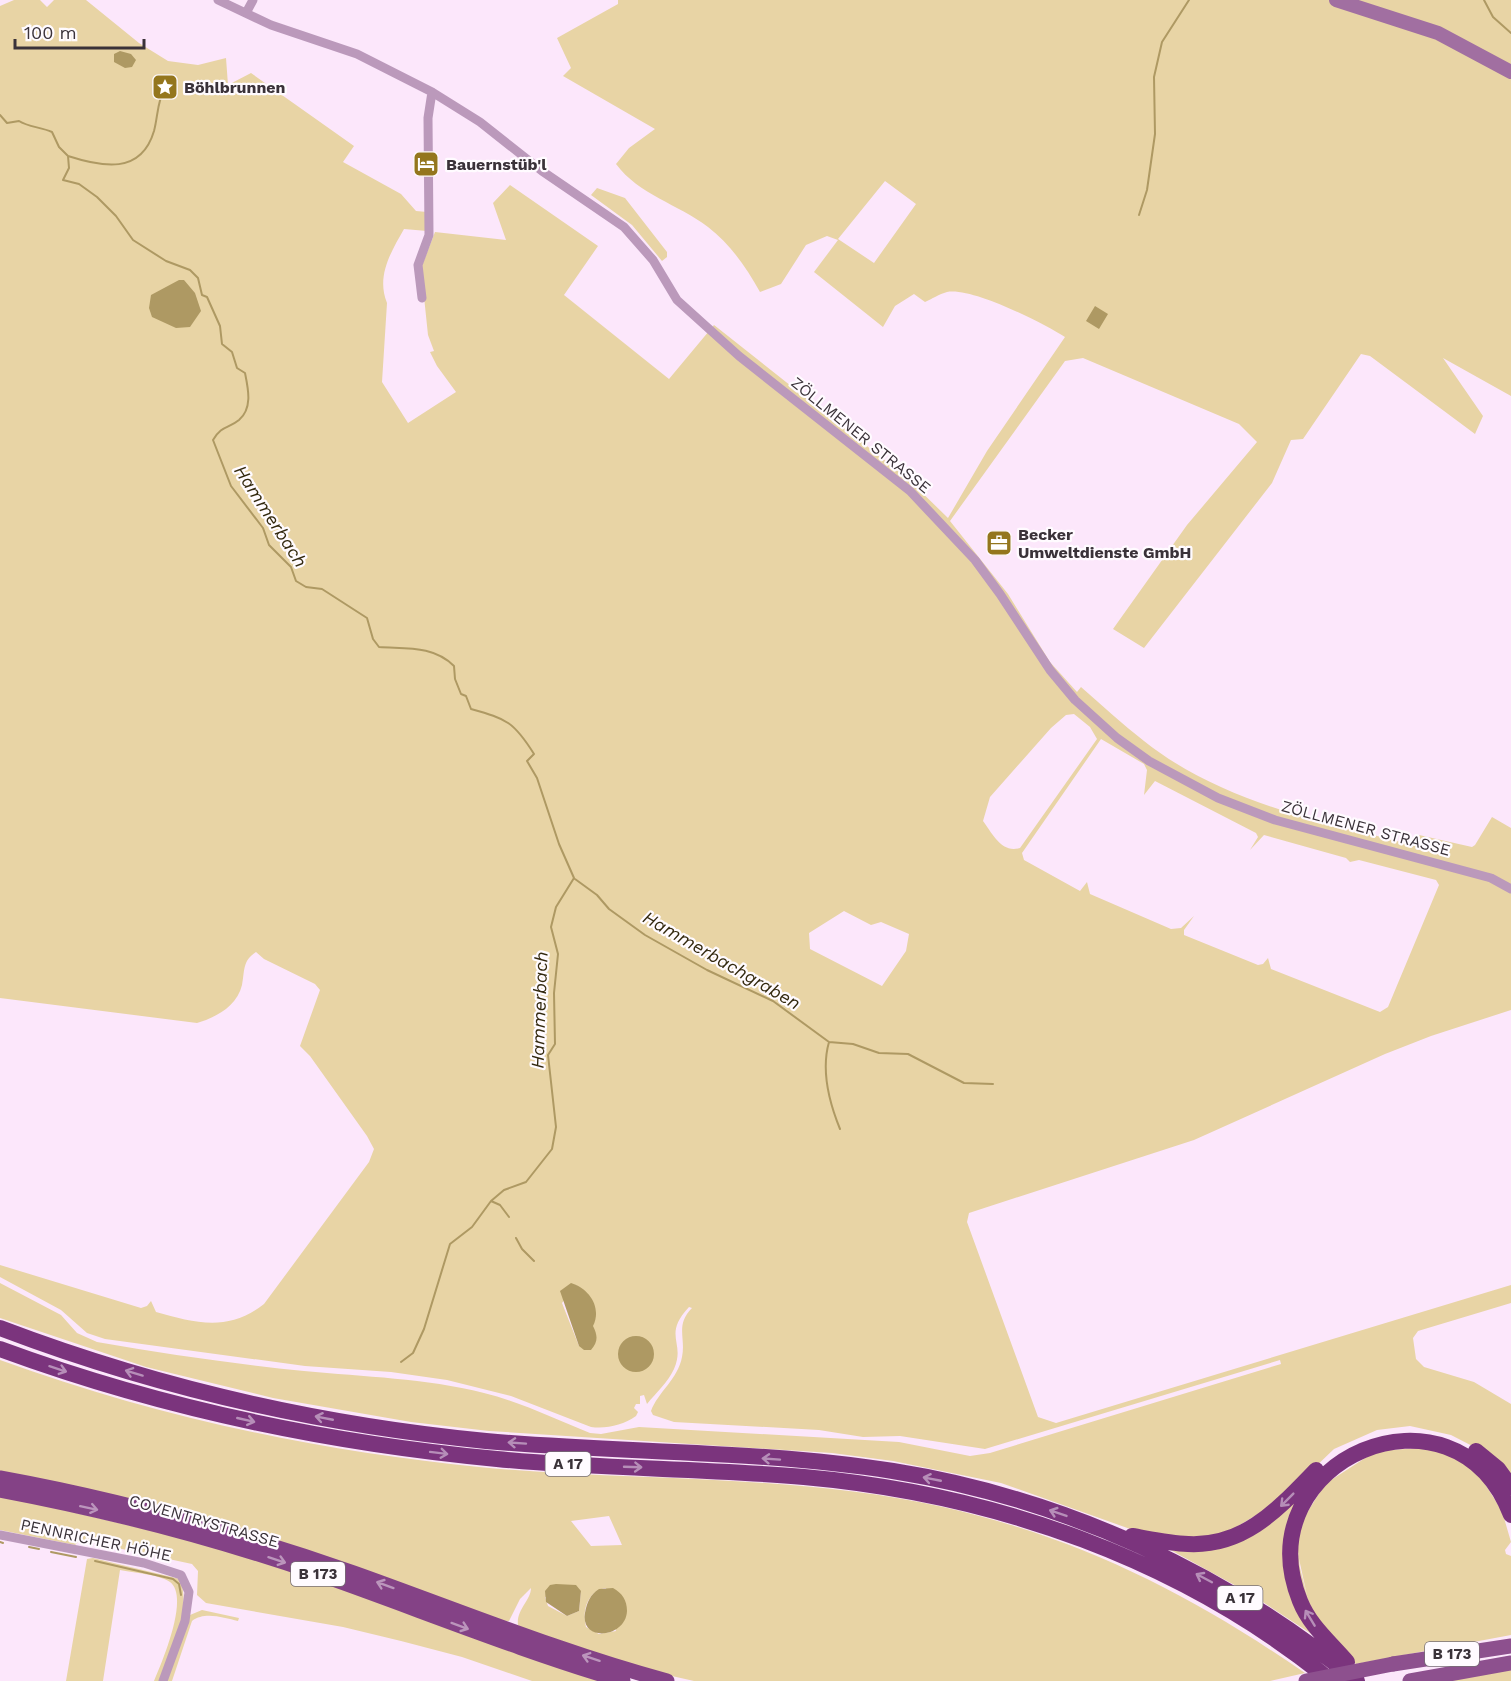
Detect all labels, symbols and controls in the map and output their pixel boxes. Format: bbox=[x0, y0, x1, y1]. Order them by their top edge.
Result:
scale bar bbox=[15, 12, 144, 50]
text: 100 m bbox=[24, 22, 77, 43]
place icon: Böhlbrunnen bbox=[150, 72, 180, 102]
place label: Böhlbrunnen bbox=[184, 78, 286, 97]
hotel icon: Bauernstüb'l bbox=[411, 149, 441, 179]
place label: Bauernstüb'l bbox=[446, 155, 547, 174]
street label: ZÖLLMENER STRASSE bbox=[787, 373, 935, 497]
water label: Hammerbach bbox=[230, 461, 312, 571]
place label: Becker Umweltdienste GmbH bbox=[1018, 525, 1191, 562]
office icon: Becker Umweltdienste GmbH bbox=[984, 528, 1014, 558]
street label: ZÖLLMENER STRASSE bbox=[1279, 796, 1453, 860]
water label: Hammerbachgraben bbox=[640, 906, 804, 1014]
water label: Hammerbach bbox=[526, 951, 552, 1069]
one-way arrow bbox=[48, 1364, 67, 1375]
one-way arrow bbox=[125, 1367, 144, 1378]
one-way arrow bbox=[315, 1412, 334, 1423]
one-way arrow bbox=[237, 1415, 256, 1427]
one-way arrow bbox=[508, 1437, 528, 1448]
one-way arrow bbox=[428, 1447, 448, 1458]
road number: A 17 bbox=[546, 1452, 590, 1476]
one-way arrow bbox=[762, 1453, 782, 1464]
one-way arrow bbox=[623, 1462, 642, 1473]
one-way arrow bbox=[923, 1473, 943, 1484]
street label: COVENTRYSTRASSE bbox=[127, 1490, 281, 1552]
one-way arrow bbox=[1279, 1493, 1294, 1508]
one-way arrow bbox=[79, 1503, 98, 1515]
one-way arrow bbox=[1049, 1507, 1068, 1518]
street label: PENNRICHER HÖHE bbox=[19, 1515, 173, 1565]
one-way arrow bbox=[267, 1556, 286, 1567]
road number: B 173 bbox=[291, 1562, 345, 1586]
one-way arrow bbox=[1196, 1572, 1213, 1584]
one-way arrow bbox=[376, 1578, 395, 1589]
road number: A 17 bbox=[1218, 1586, 1262, 1610]
one-way arrow bbox=[1304, 1610, 1316, 1627]
one-way arrow bbox=[451, 1622, 469, 1633]
road number: B 173 bbox=[1425, 1642, 1479, 1666]
one-way arrow bbox=[582, 1652, 601, 1663]

